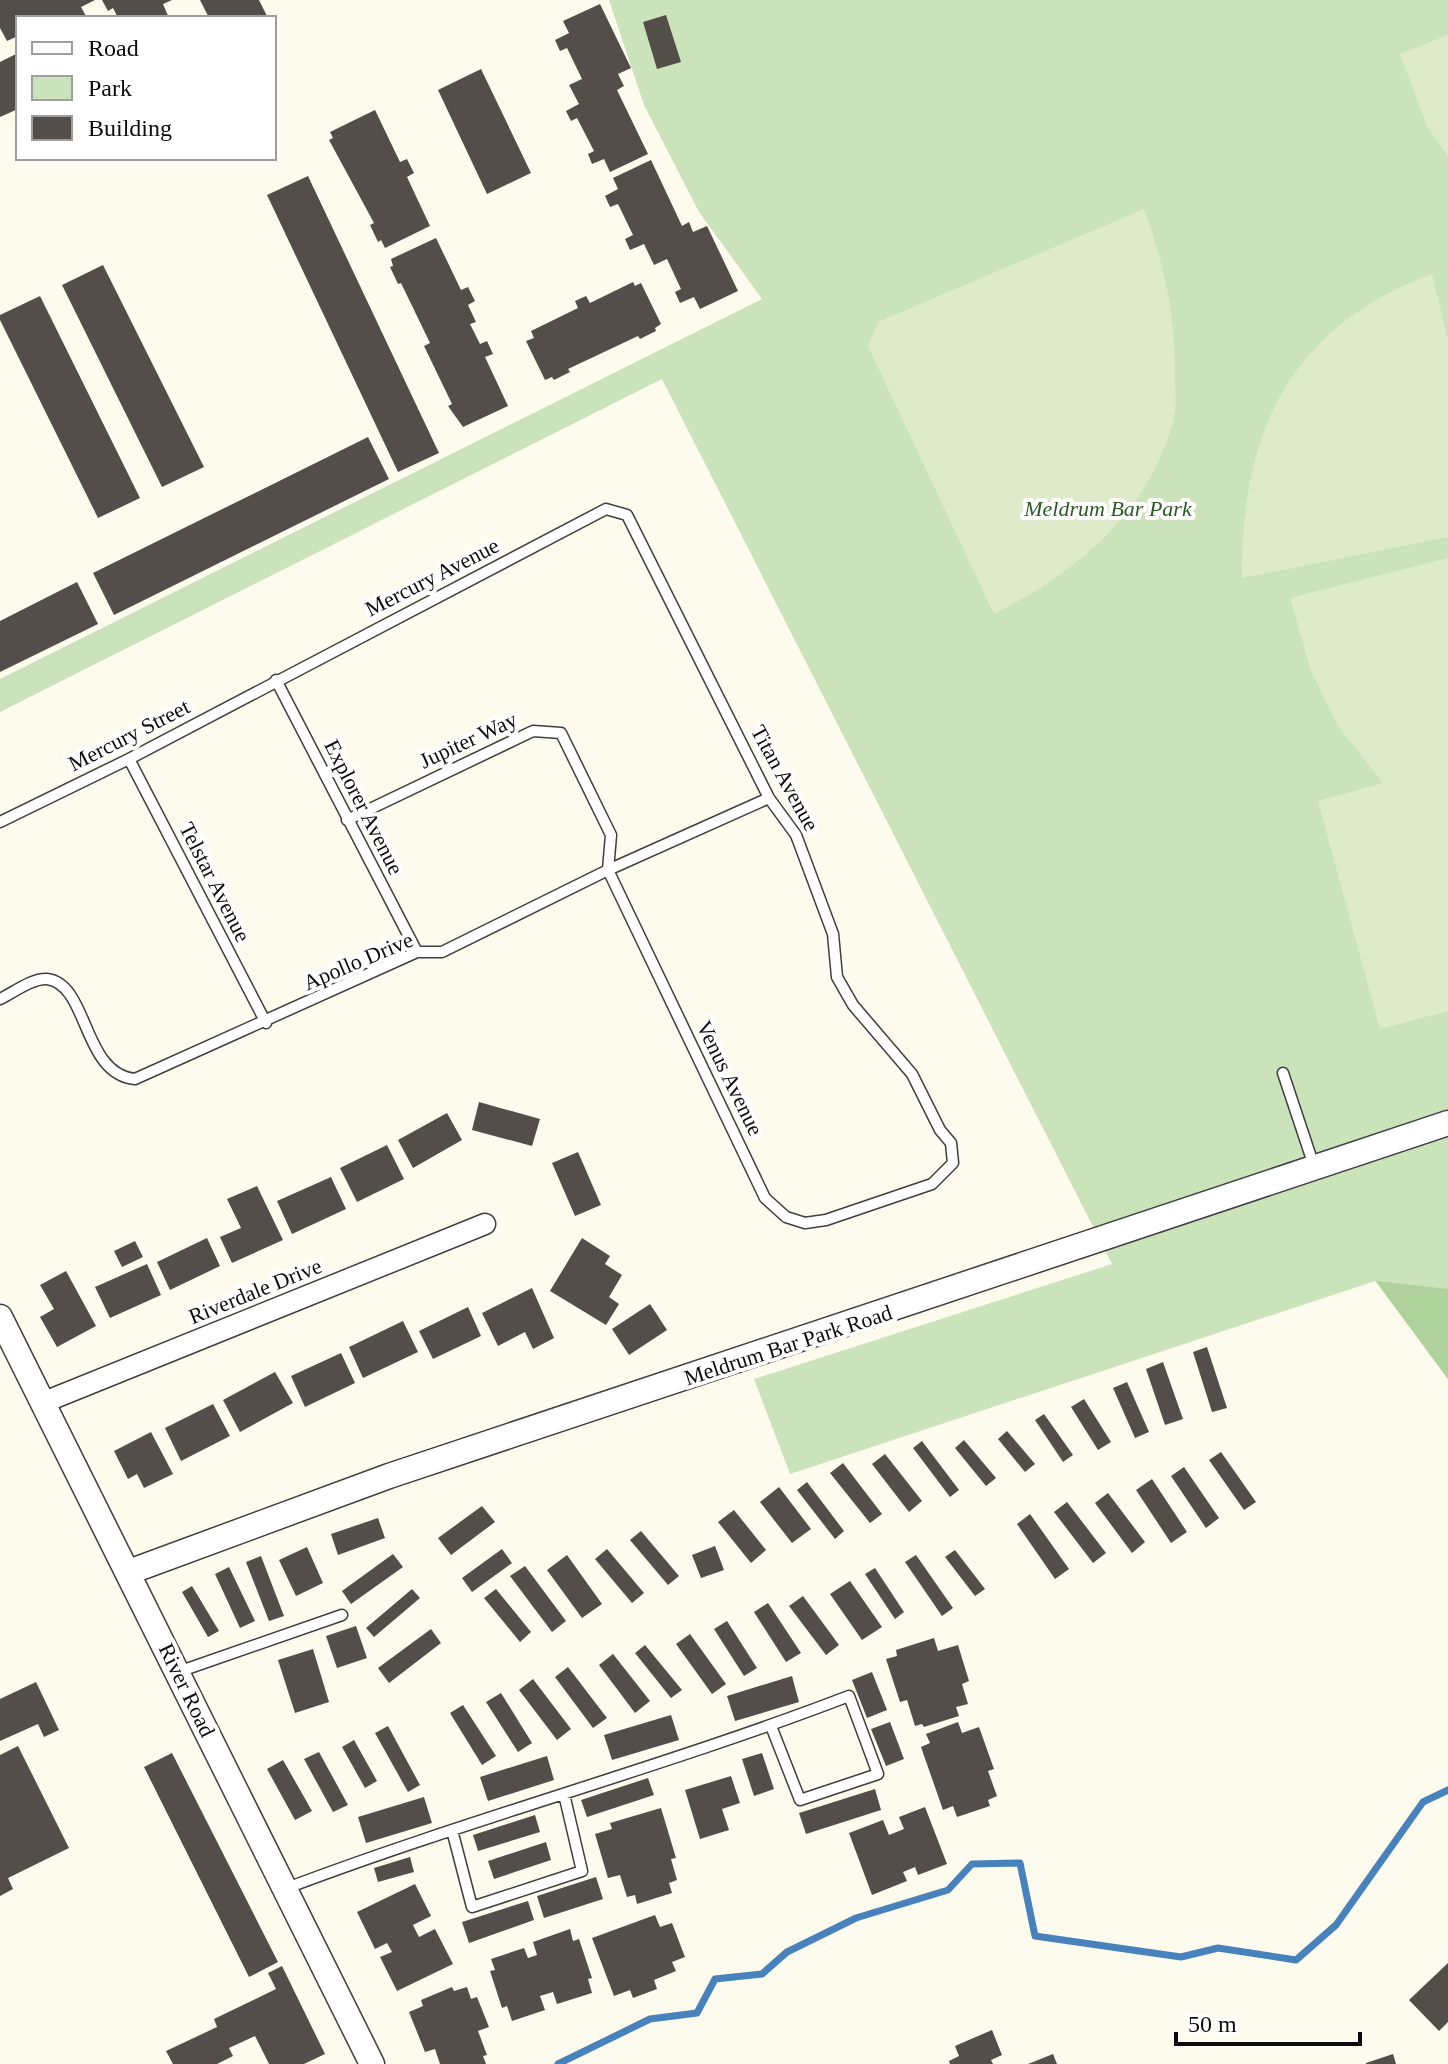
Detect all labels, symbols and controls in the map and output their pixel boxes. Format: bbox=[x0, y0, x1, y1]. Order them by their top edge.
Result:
legend bbox=[16, 16, 276, 160]
text: Road bbox=[88, 35, 139, 61]
text: Park bbox=[88, 75, 132, 101]
text: Building bbox=[88, 115, 172, 141]
park label: Meldrum Bar Park bbox=[1023, 496, 1193, 521]
street label: Mercury Avenue bbox=[361, 533, 503, 621]
street label: Mercury Street bbox=[64, 694, 194, 776]
street label: Jupiter Way bbox=[415, 707, 521, 773]
street label: Titan Avenue bbox=[746, 721, 824, 835]
street label: Explorer Avenue bbox=[319, 735, 409, 879]
street label: Telstar Avenue bbox=[174, 818, 256, 946]
street label: Apollo Drive bbox=[299, 927, 417, 995]
street label: Venus Avenue bbox=[691, 1016, 769, 1140]
street label: Riverdale Drive bbox=[185, 1253, 325, 1329]
street label: Meldrum Bar Park Road bbox=[681, 1300, 895, 1390]
street label: River Road bbox=[154, 1639, 220, 1741]
scale bar bbox=[1176, 1996, 1360, 2046]
text: 50 m bbox=[1188, 2011, 1237, 2037]

